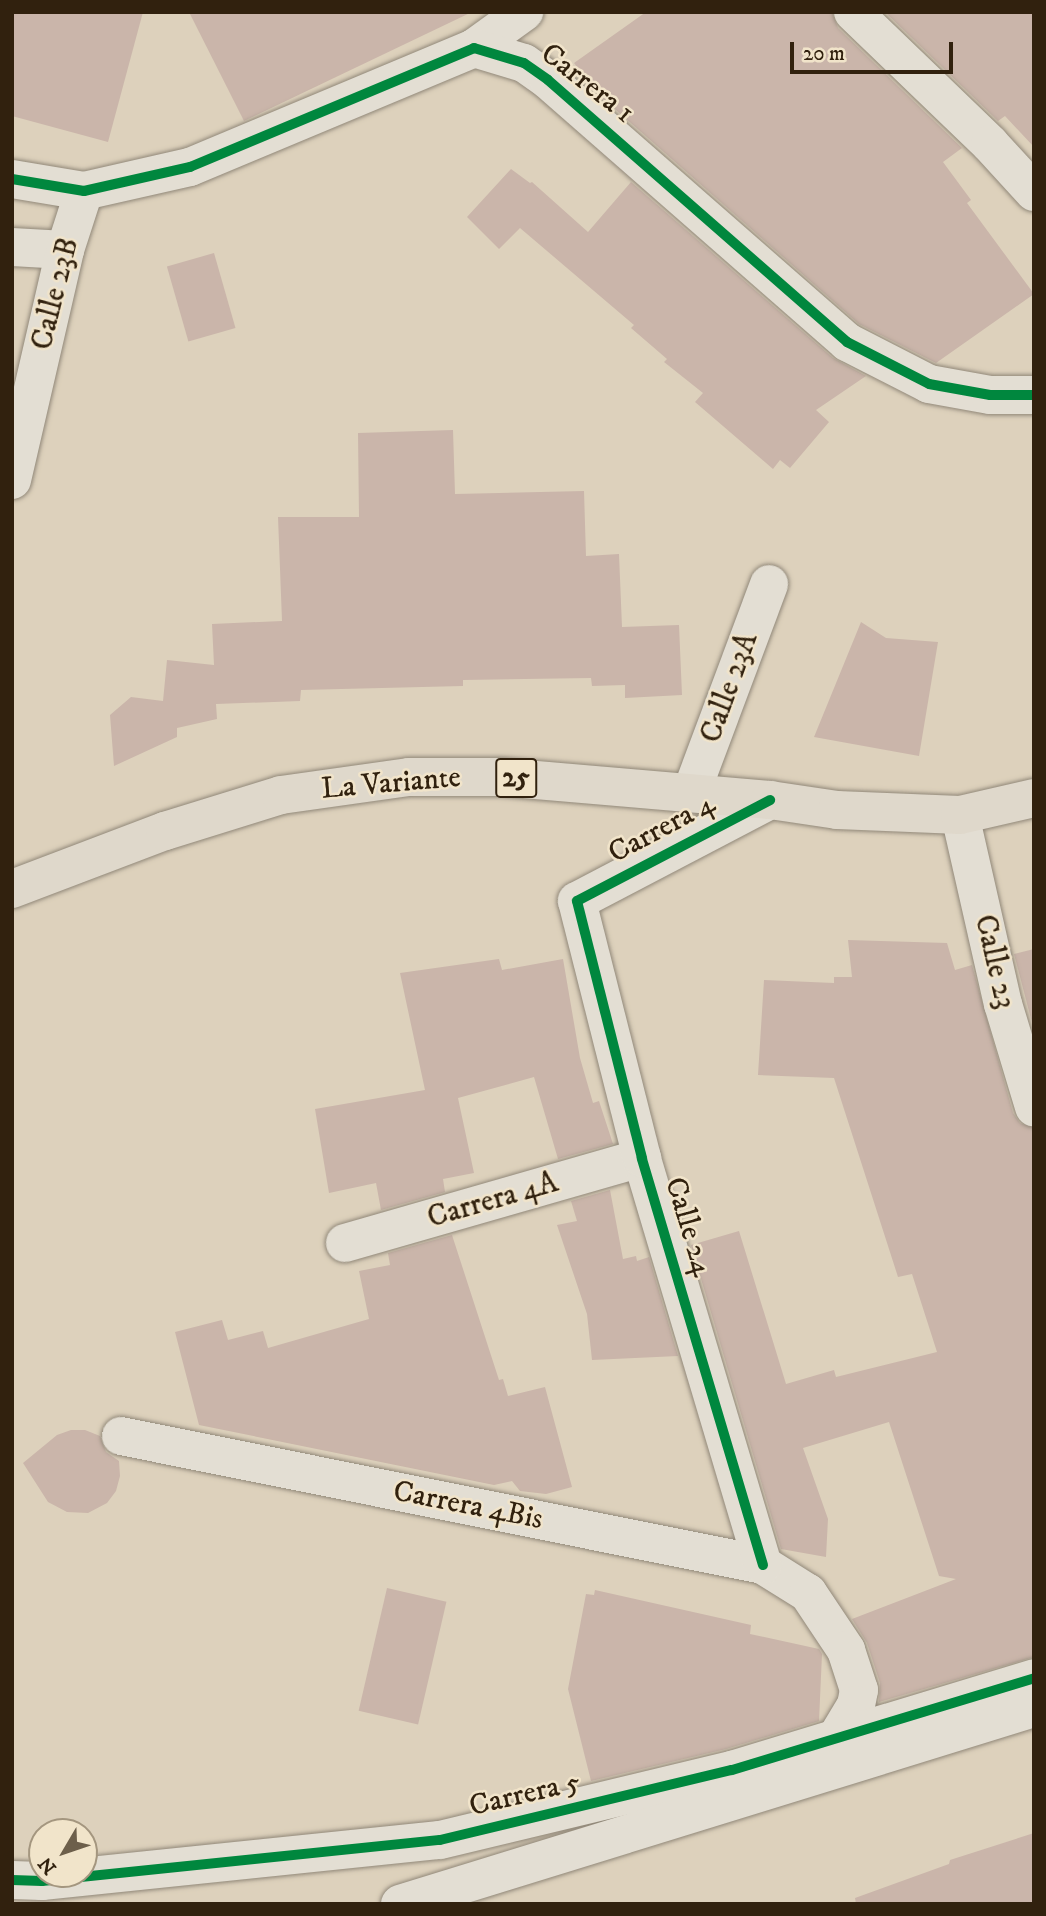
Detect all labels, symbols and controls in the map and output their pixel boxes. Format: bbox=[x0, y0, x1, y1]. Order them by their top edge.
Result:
scale bar bbox=[794, 28, 957, 72]
street label: Carrera 1 bbox=[533, 36, 641, 132]
text: 20 m bbox=[803, 41, 845, 67]
street label: Calle 23B bbox=[25, 234, 87, 354]
street label: Calle 23A bbox=[694, 628, 766, 748]
road number: 25 bbox=[495, 754, 537, 802]
street label: La Variante bbox=[320, 760, 462, 808]
street label: Carrera 4 bbox=[603, 786, 721, 872]
street label: Calle 23 bbox=[966, 911, 1022, 1013]
street label: Carrera 4A bbox=[424, 1165, 562, 1237]
street label: Calle 24 bbox=[656, 1173, 720, 1281]
street label: Carrera 4Bis bbox=[390, 1474, 546, 1538]
street label: Carrera 5 bbox=[466, 1765, 584, 1825]
north arrow bbox=[28, 1818, 98, 1888]
text: N bbox=[34, 1852, 62, 1879]

